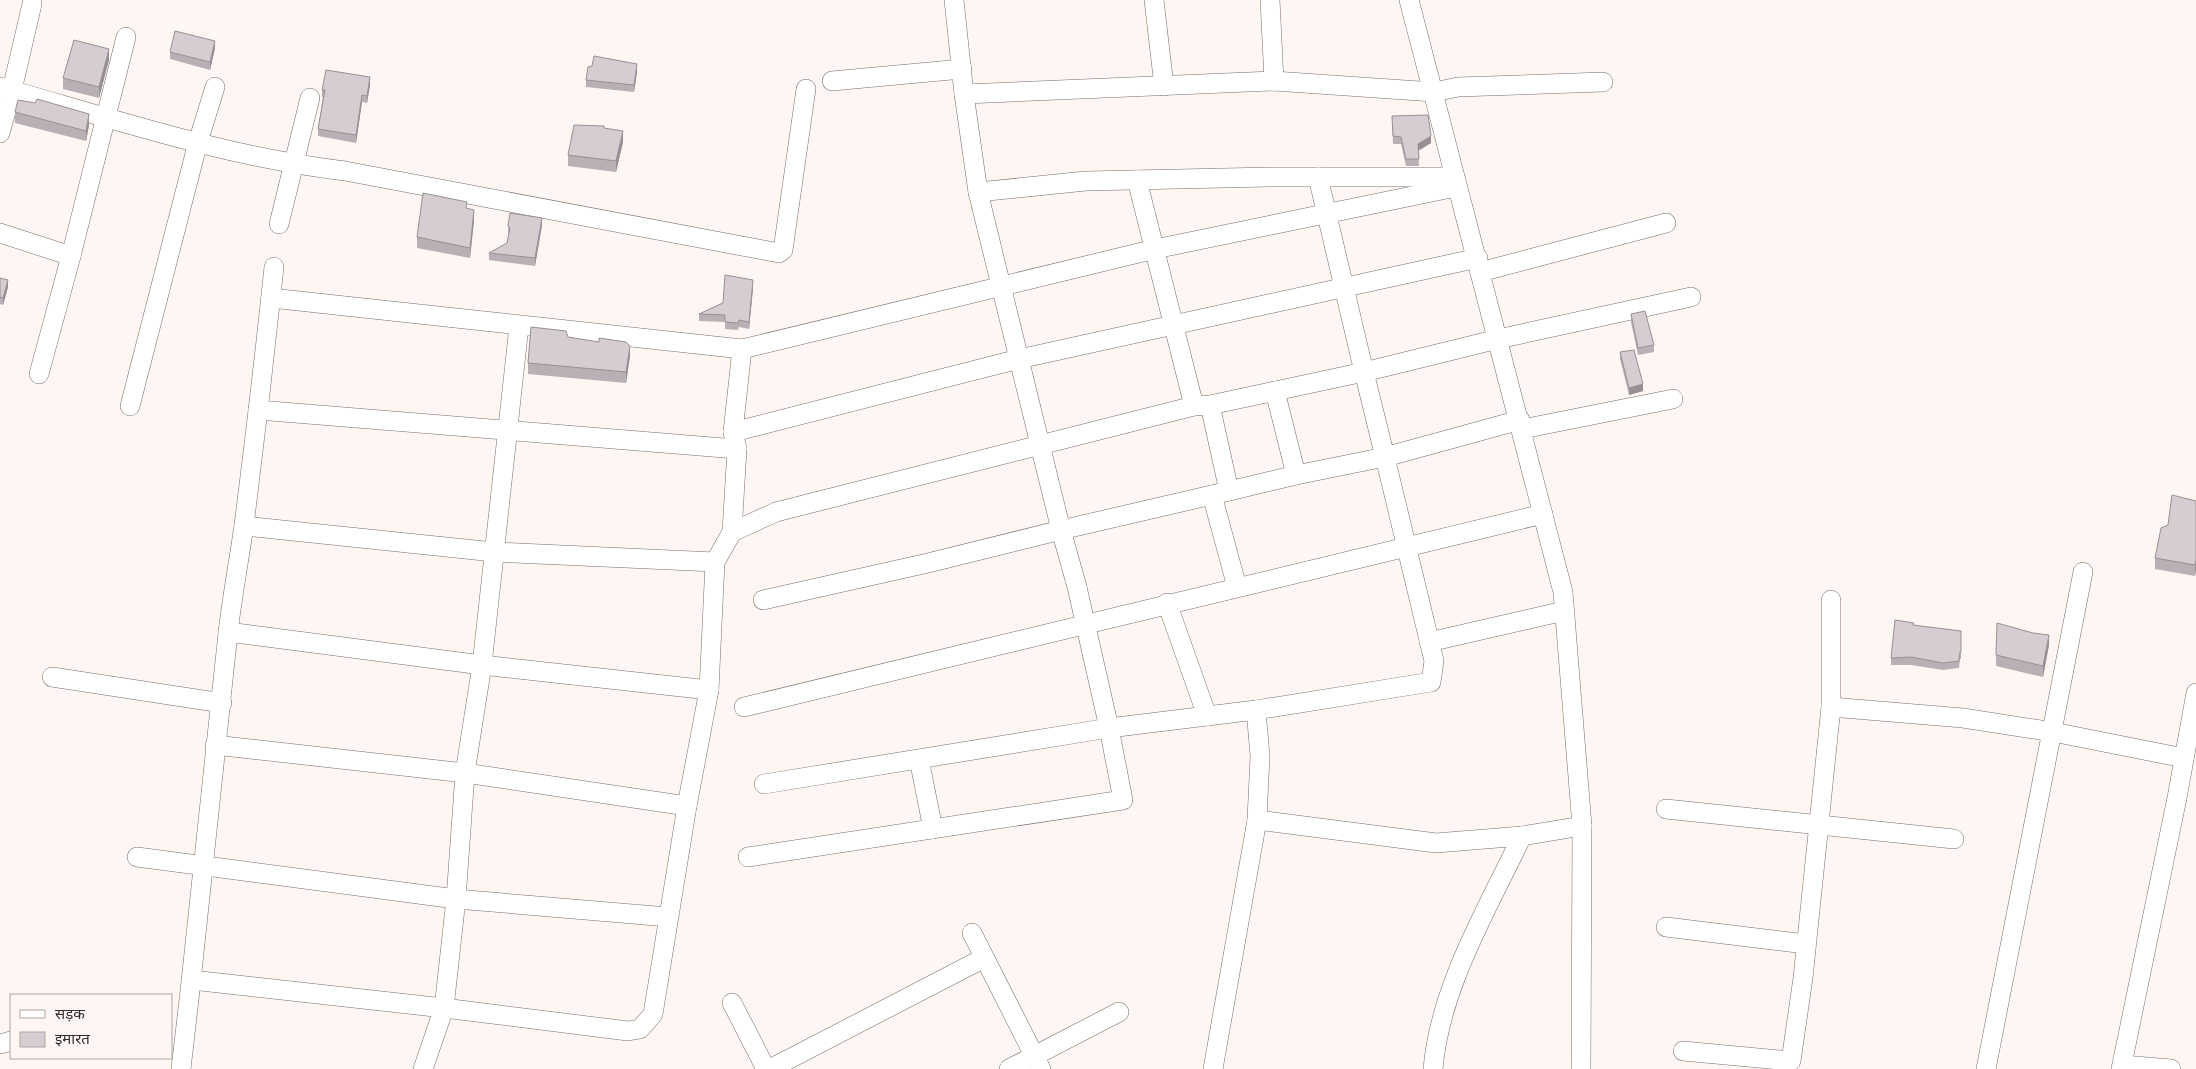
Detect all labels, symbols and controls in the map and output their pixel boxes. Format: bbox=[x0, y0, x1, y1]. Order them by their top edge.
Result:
legend bbox=[10, 994, 172, 1059]
text: सड़क bbox=[55, 1003, 85, 1025]
text: इमारत bbox=[55, 1028, 90, 1050]

